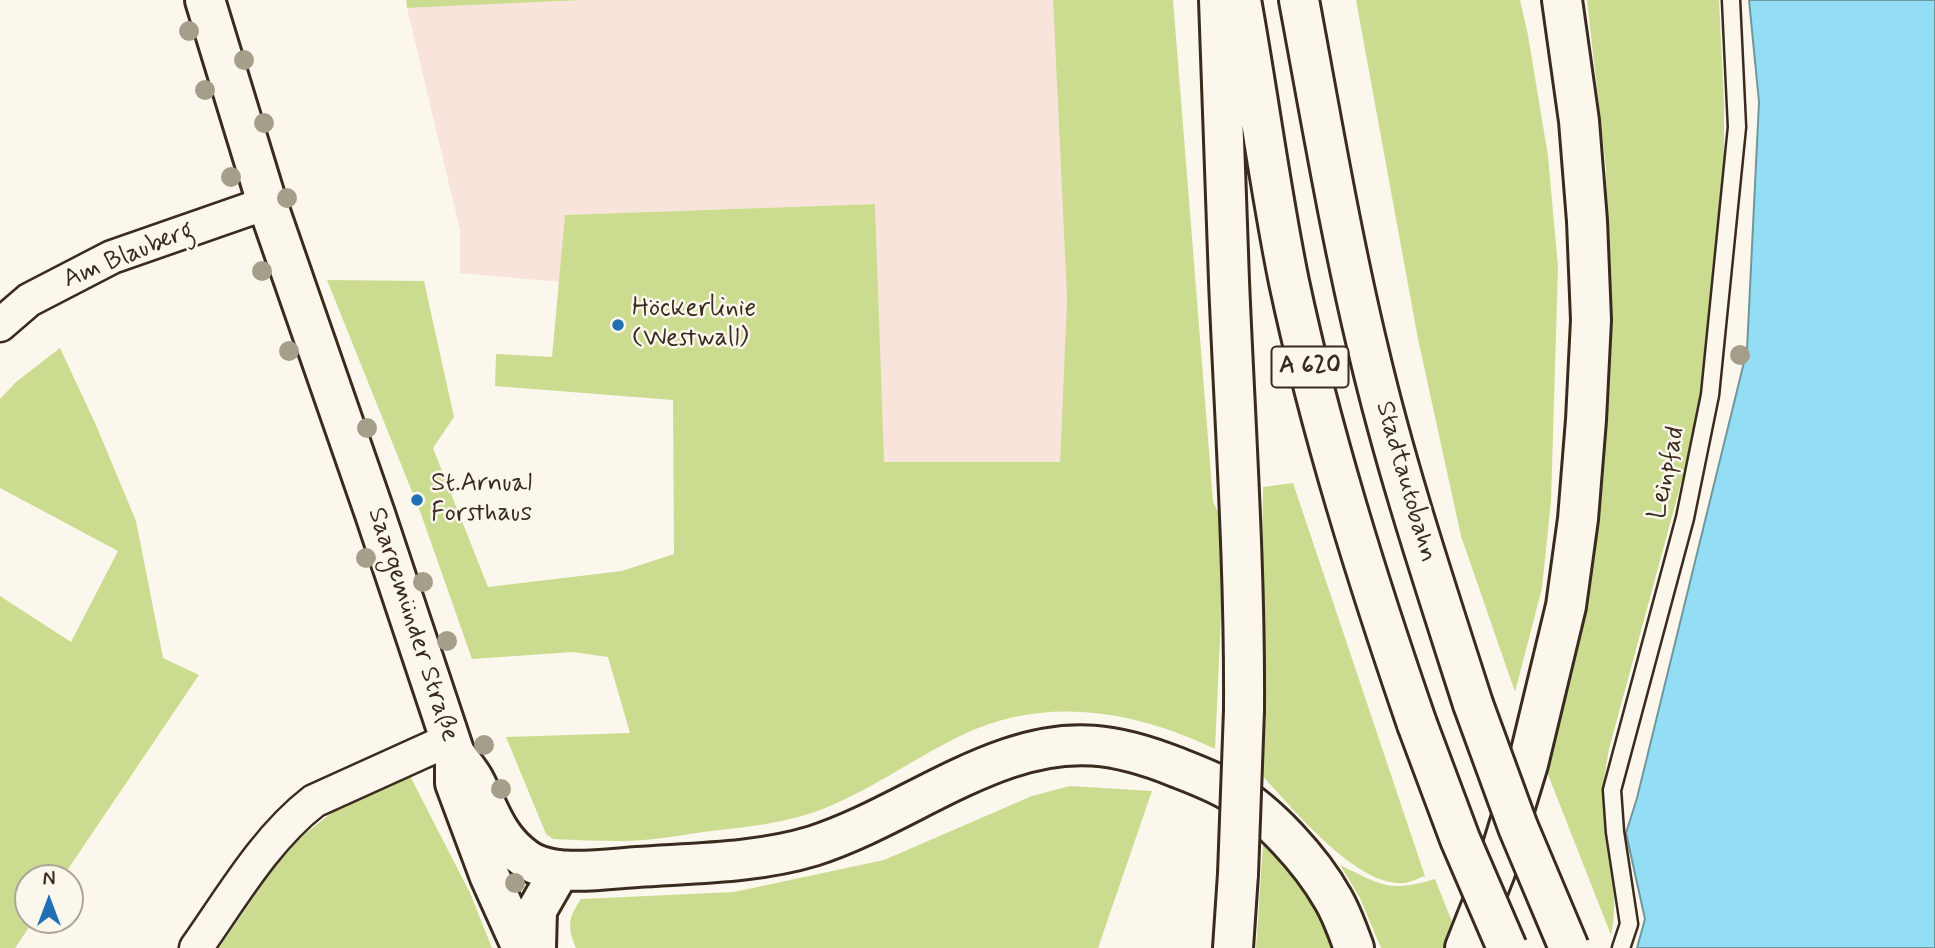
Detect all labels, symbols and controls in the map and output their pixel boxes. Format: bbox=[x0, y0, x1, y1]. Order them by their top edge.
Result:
street label: Am Blauberg bbox=[59, 216, 199, 296]
place label: Höckerlinie (Westwall) bbox=[632, 294, 756, 356]
marker: Höckerlinie (Westwall) bbox=[610, 317, 626, 333]
road number: A 620 bbox=[1272, 346, 1348, 388]
street label: Stadtautobahn bbox=[1367, 398, 1443, 566]
street label: Leinpfad bbox=[1643, 424, 1693, 522]
place label: St.Arnual Forsthaus bbox=[431, 469, 532, 530]
marker: St.Arnual Forsthaus bbox=[409, 492, 425, 508]
street label: Saargemünder Straße bbox=[359, 504, 465, 746]
north arrow bbox=[14, 864, 84, 934]
text: N bbox=[43, 867, 55, 892]

